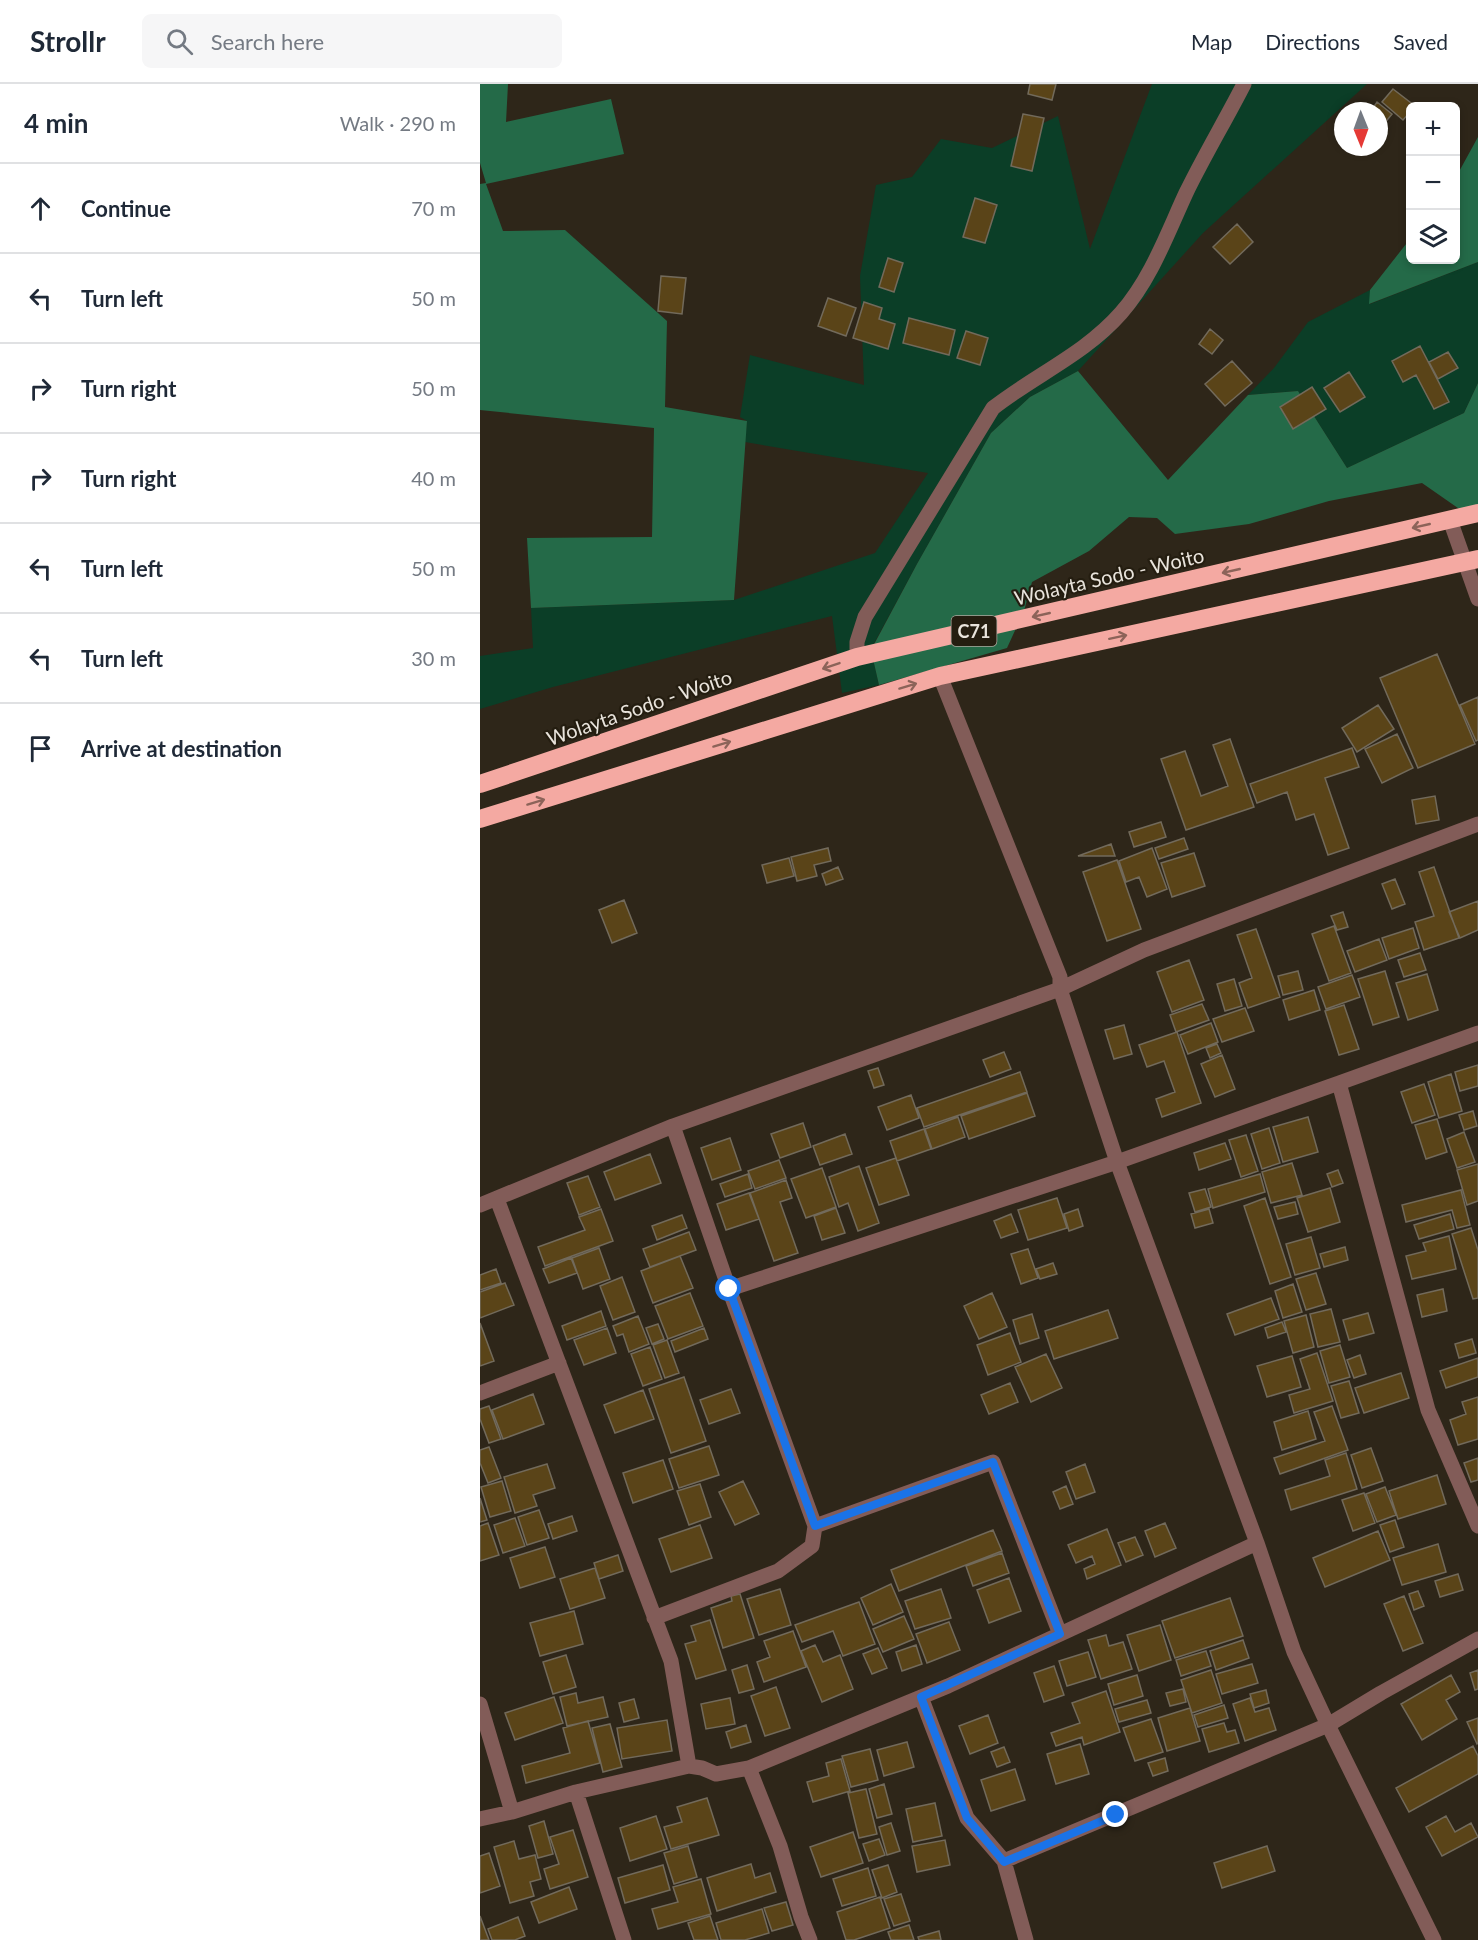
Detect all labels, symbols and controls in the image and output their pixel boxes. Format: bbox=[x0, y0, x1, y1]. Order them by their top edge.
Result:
search box bbox=[142, 14, 562, 68]
text: Strollr bbox=[30, 24, 106, 58]
icon: search bbox=[163, 25, 196, 58]
text: Search here bbox=[211, 28, 324, 55]
text: Map bbox=[1191, 29, 1232, 54]
text: Directions bbox=[1265, 29, 1360, 54]
text: Saved bbox=[1393, 29, 1448, 54]
north arrow bbox=[1334, 102, 1388, 156]
map controls bbox=[1406, 102, 1460, 264]
button: + bbox=[1406, 102, 1460, 156]
text: 4 min bbox=[24, 107, 88, 139]
text: Walk · 290 m bbox=[340, 111, 456, 135]
button: − bbox=[1406, 156, 1460, 210]
icon: ahead bbox=[24, 192, 57, 225]
text: Continue bbox=[81, 195, 171, 222]
text: 70 m bbox=[411, 196, 456, 220]
button: layers bbox=[1406, 210, 1460, 264]
icon: left bbox=[24, 282, 57, 315]
text: Turn left bbox=[81, 285, 163, 312]
text: 50 m bbox=[411, 286, 456, 310]
icon: right bbox=[24, 372, 57, 405]
text: Turn right bbox=[81, 375, 176, 402]
text: 50 m bbox=[411, 376, 456, 400]
icon: right bbox=[24, 462, 57, 495]
text: Turn right bbox=[81, 465, 176, 492]
text: 40 m bbox=[411, 466, 456, 490]
one-way arrow bbox=[1412, 521, 1431, 533]
street label: Wolayta Sodo - Woito bbox=[1012, 542, 1206, 610]
icon: left bbox=[24, 552, 57, 585]
text: Turn left bbox=[81, 555, 163, 582]
text: 50 m bbox=[411, 556, 456, 580]
one-way arrow bbox=[1222, 565, 1241, 577]
one-way arrow bbox=[1032, 609, 1051, 621]
road number: C71 bbox=[952, 616, 996, 646]
one-way arrow bbox=[1108, 631, 1128, 642]
icon: left bbox=[24, 642, 57, 675]
text: Turn left bbox=[81, 645, 163, 672]
text: 30 m bbox=[411, 646, 456, 670]
one-way arrow bbox=[822, 661, 841, 672]
street label: Wolayta Sodo - Woito bbox=[543, 664, 735, 750]
one-way arrow bbox=[898, 679, 917, 690]
icon: arrive bbox=[24, 732, 57, 765]
text: Arrive at destination bbox=[81, 735, 282, 762]
one-way arrow bbox=[712, 738, 731, 749]
one-way arrow bbox=[526, 796, 545, 807]
route start bbox=[715, 1275, 741, 1301]
route end bbox=[1102, 1801, 1128, 1827]

